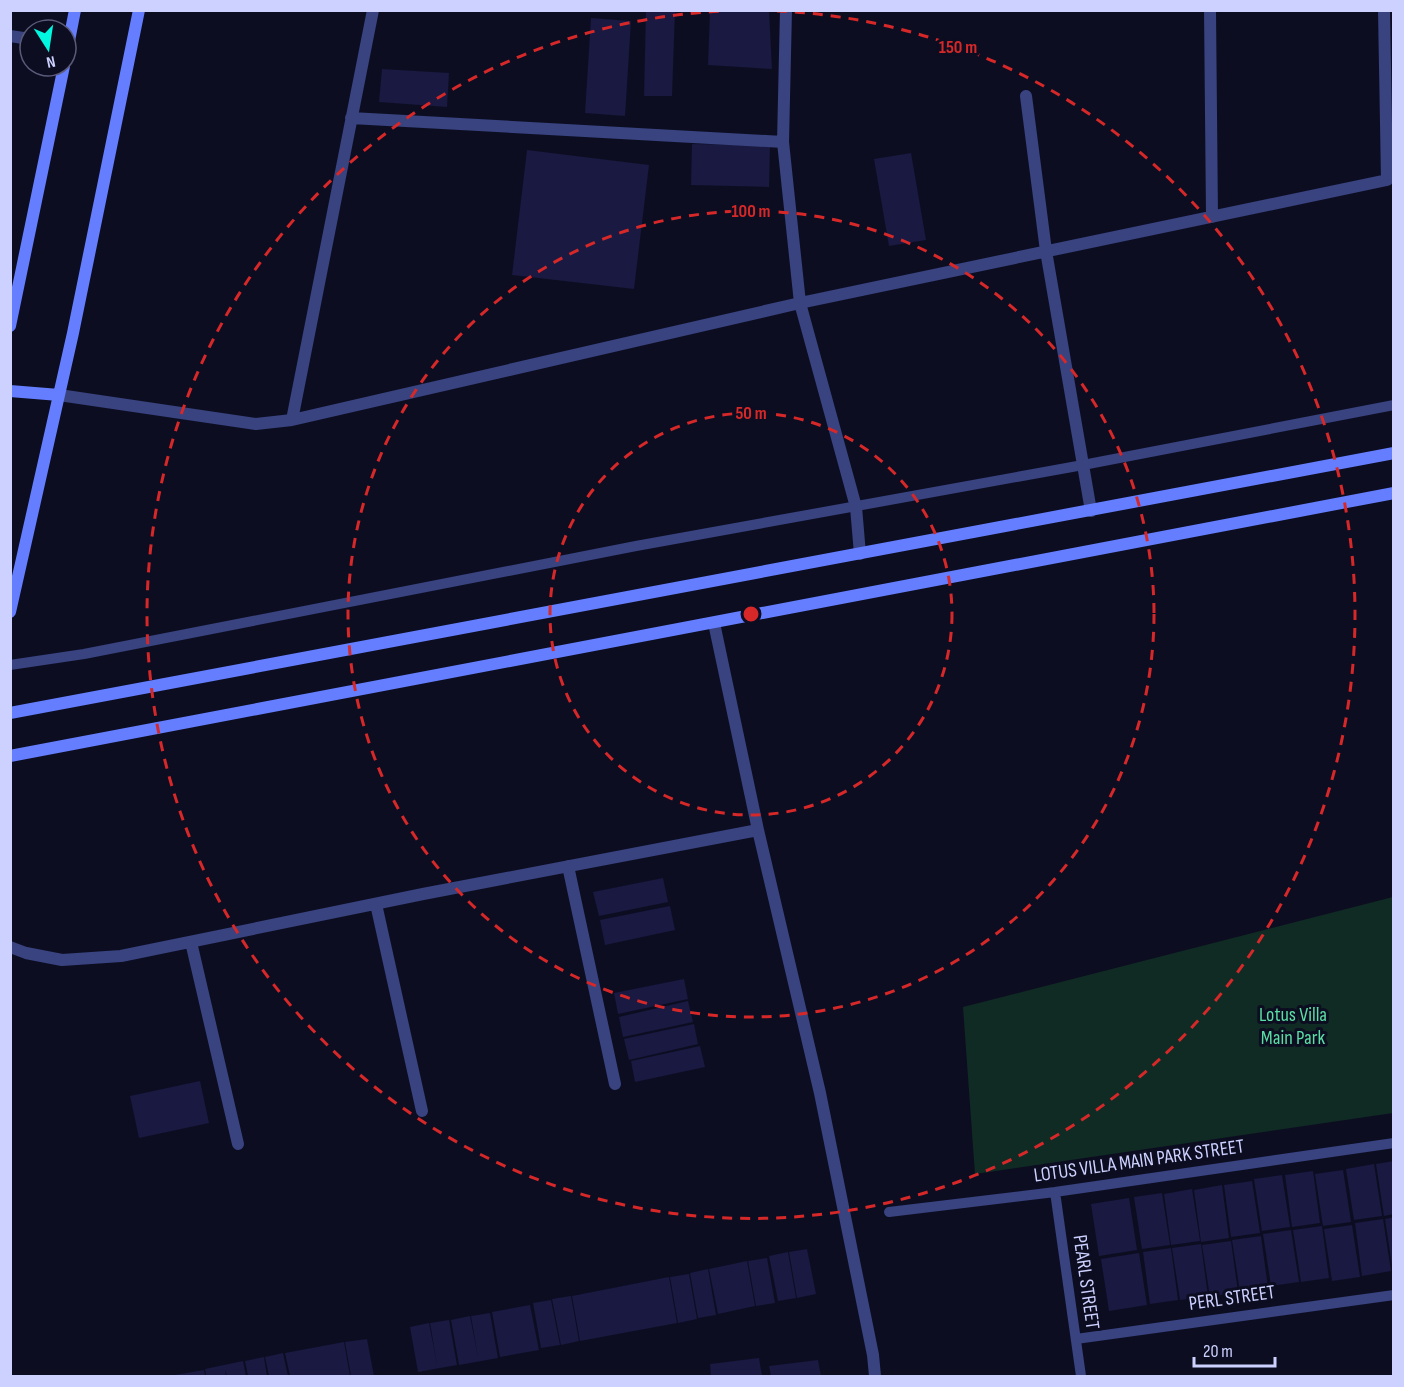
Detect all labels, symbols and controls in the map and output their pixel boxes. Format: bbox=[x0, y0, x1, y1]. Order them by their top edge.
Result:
north arrow bbox=[18, 18, 78, 78]
text: 150 m bbox=[939, 37, 977, 58]
text: N bbox=[45, 51, 57, 71]
text: 100 m bbox=[732, 201, 771, 222]
text: 50 m bbox=[735, 403, 767, 424]
centre of rings bbox=[741, 604, 761, 624]
park label: Lotus Villa Main Park bbox=[1259, 1003, 1327, 1050]
street label: LOTUS VILLA MAIN PARK STREET bbox=[1032, 1134, 1246, 1188]
street label: PEARL STREET bbox=[1067, 1233, 1105, 1331]
street label: PERL STREET bbox=[1187, 1280, 1277, 1316]
scale bar bbox=[1194, 1330, 1275, 1368]
text: 20 m bbox=[1203, 1341, 1233, 1362]

